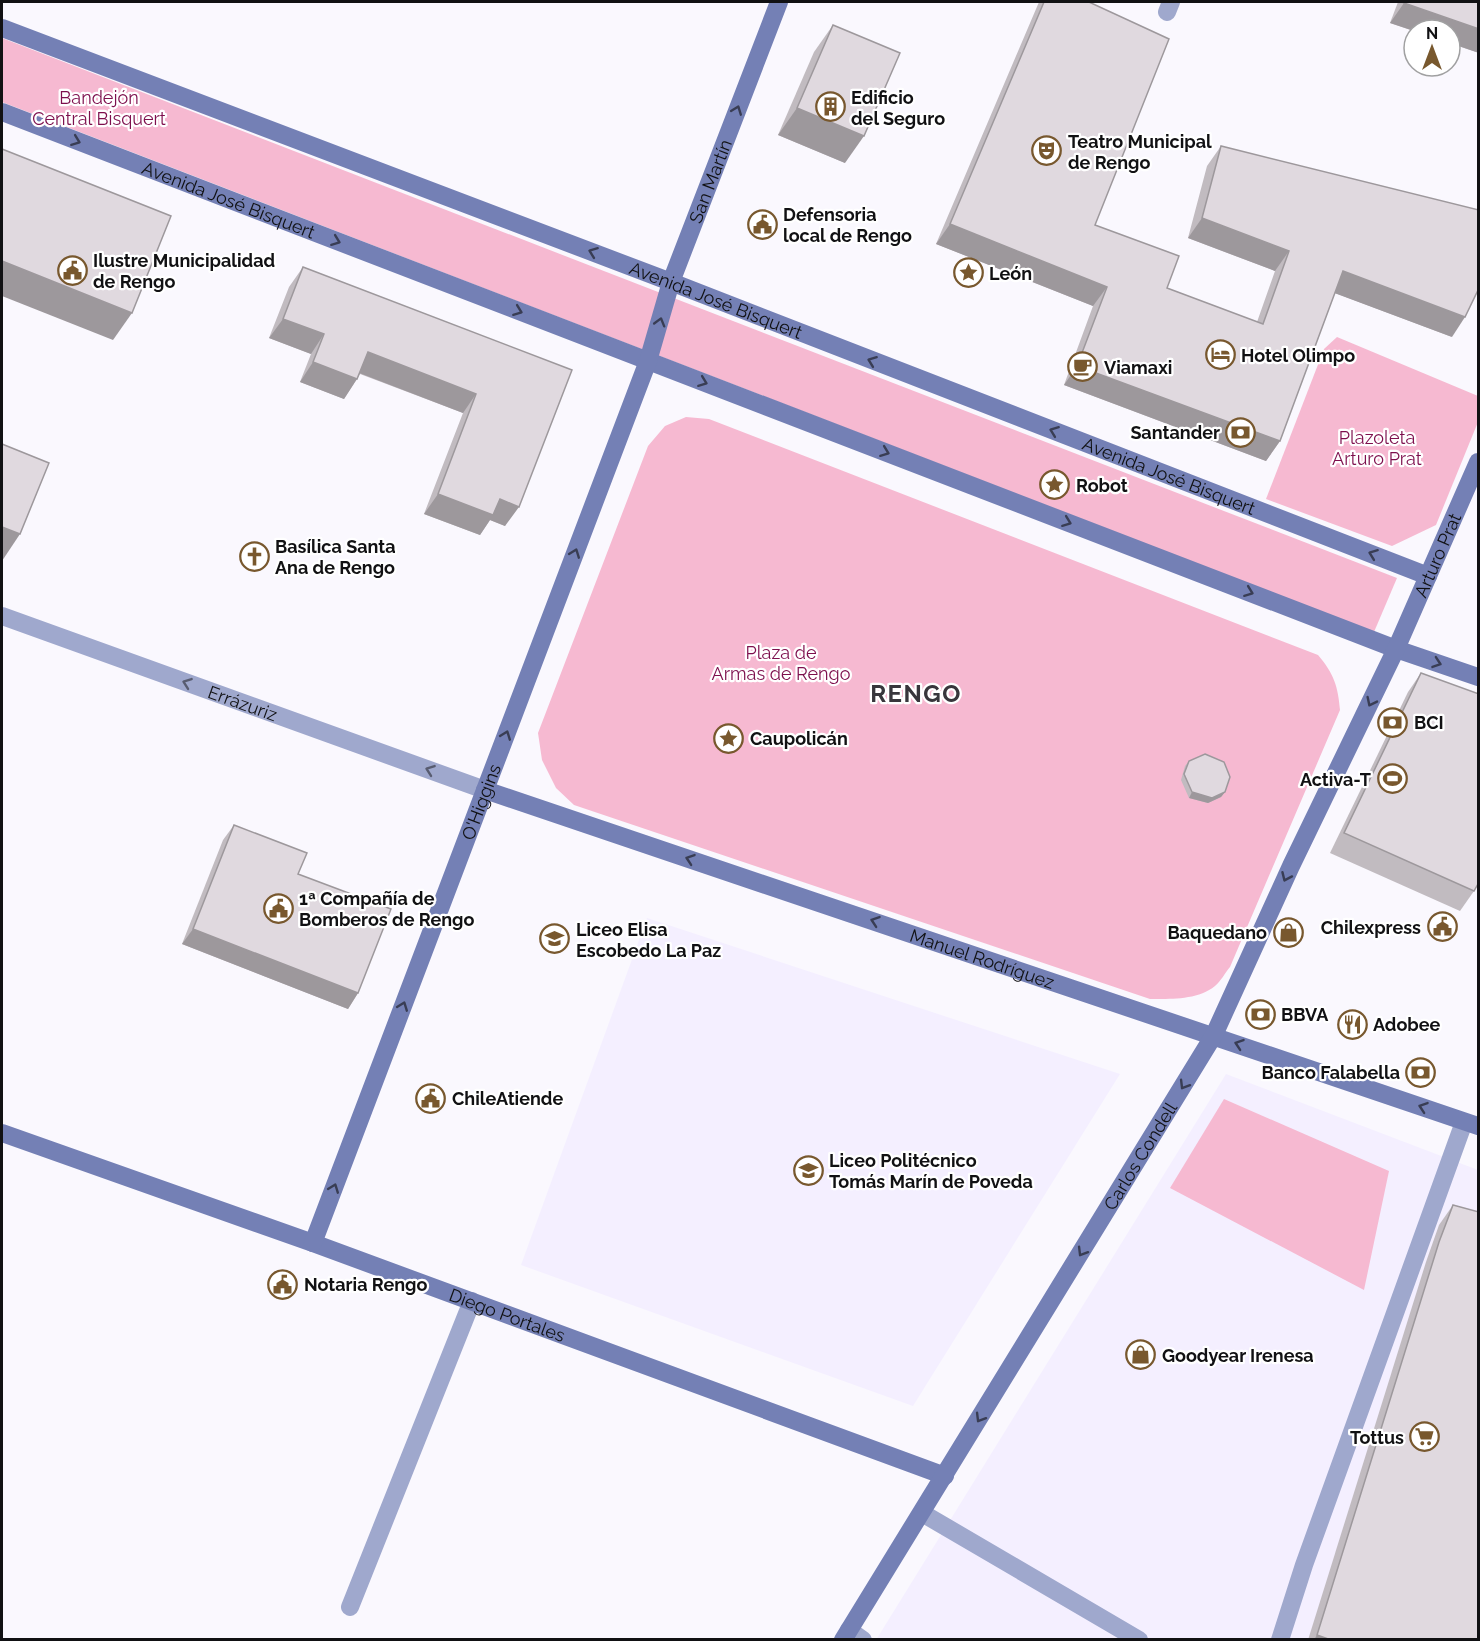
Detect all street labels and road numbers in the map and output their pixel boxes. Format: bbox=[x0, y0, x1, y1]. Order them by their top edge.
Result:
street label: San Martín bbox=[684, 136, 736, 226]
street label: Avenida José Bisquert bbox=[139, 157, 318, 242]
street label: Avenida José Bisquert bbox=[627, 257, 805, 343]
street label: Avenida José Bisquert bbox=[1080, 432, 1258, 518]
street label: Arturo Prat bbox=[1410, 510, 1465, 600]
street label: Errázuriz bbox=[205, 681, 280, 725]
street label: O'Higgins bbox=[457, 760, 505, 843]
street label: Manuel Rodríguez bbox=[907, 924, 1057, 992]
street label: Carlos Condell bbox=[1099, 1098, 1181, 1214]
street label: Diego Portales bbox=[446, 1284, 568, 1346]

